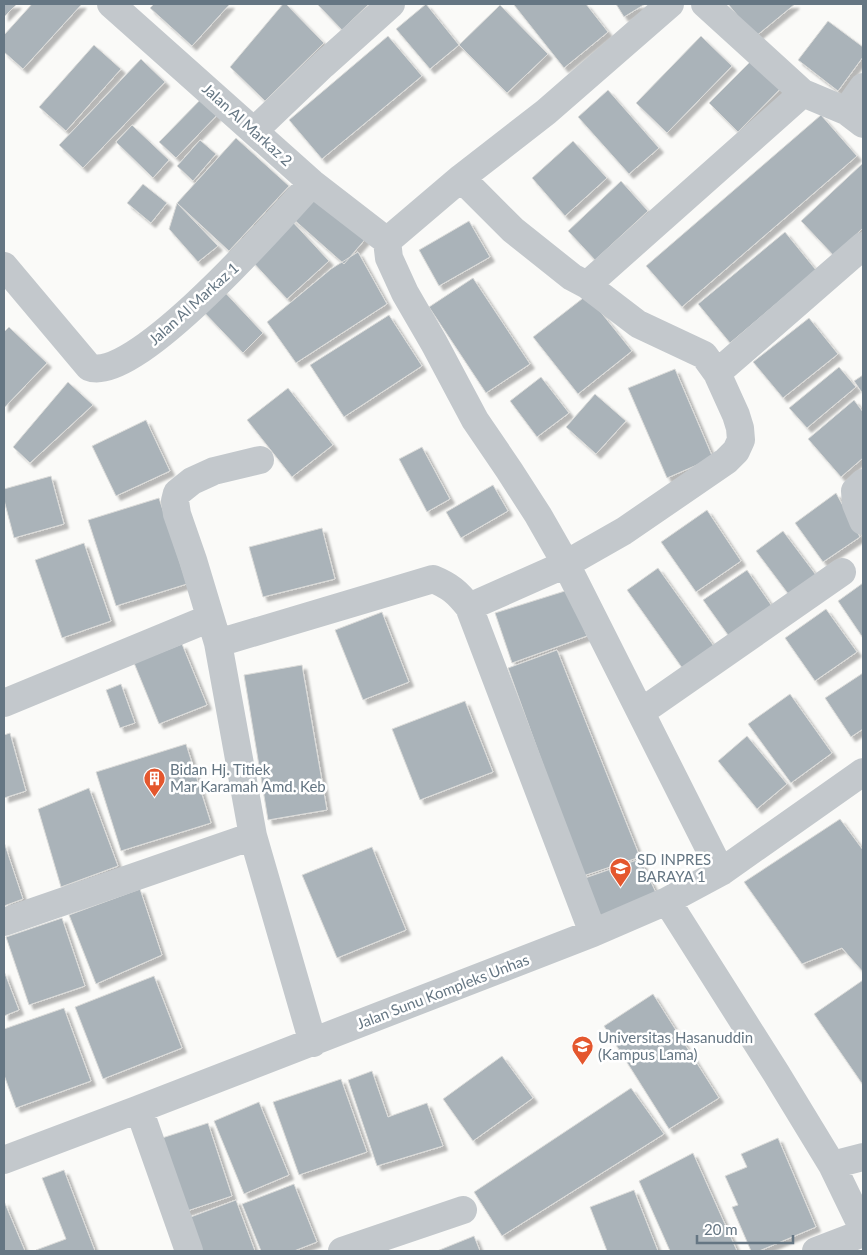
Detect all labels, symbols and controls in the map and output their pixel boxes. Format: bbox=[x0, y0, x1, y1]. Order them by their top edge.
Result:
street label: Jalan Al Markaz 2 bbox=[199, 79, 296, 169]
street label: Jalan Al Markaz 1 bbox=[145, 258, 242, 348]
place label: Bidan Hj. Titiek Mar Karamah Amd. Keb bbox=[170, 760, 326, 795]
building icon: Bidan Hj. Titiek Mar Karamah Amd. Keb bbox=[142, 767, 166, 798]
place label: SD INPRES BARAYA 1 bbox=[637, 850, 711, 885]
school or university icon: SD INPRES BARAYA 1 bbox=[609, 857, 633, 888]
street label: Jalan Sunu Kompleks Unhas bbox=[354, 950, 531, 1032]
place label: Universitas Hasanuddin (Kampus Lama) bbox=[598, 1028, 753, 1063]
school or university icon: Universitas Hasanuddin (Kampus Lama) bbox=[570, 1035, 594, 1066]
scale bar bbox=[697, 1212, 793, 1244]
text: 20 m bbox=[704, 1220, 738, 1238]

